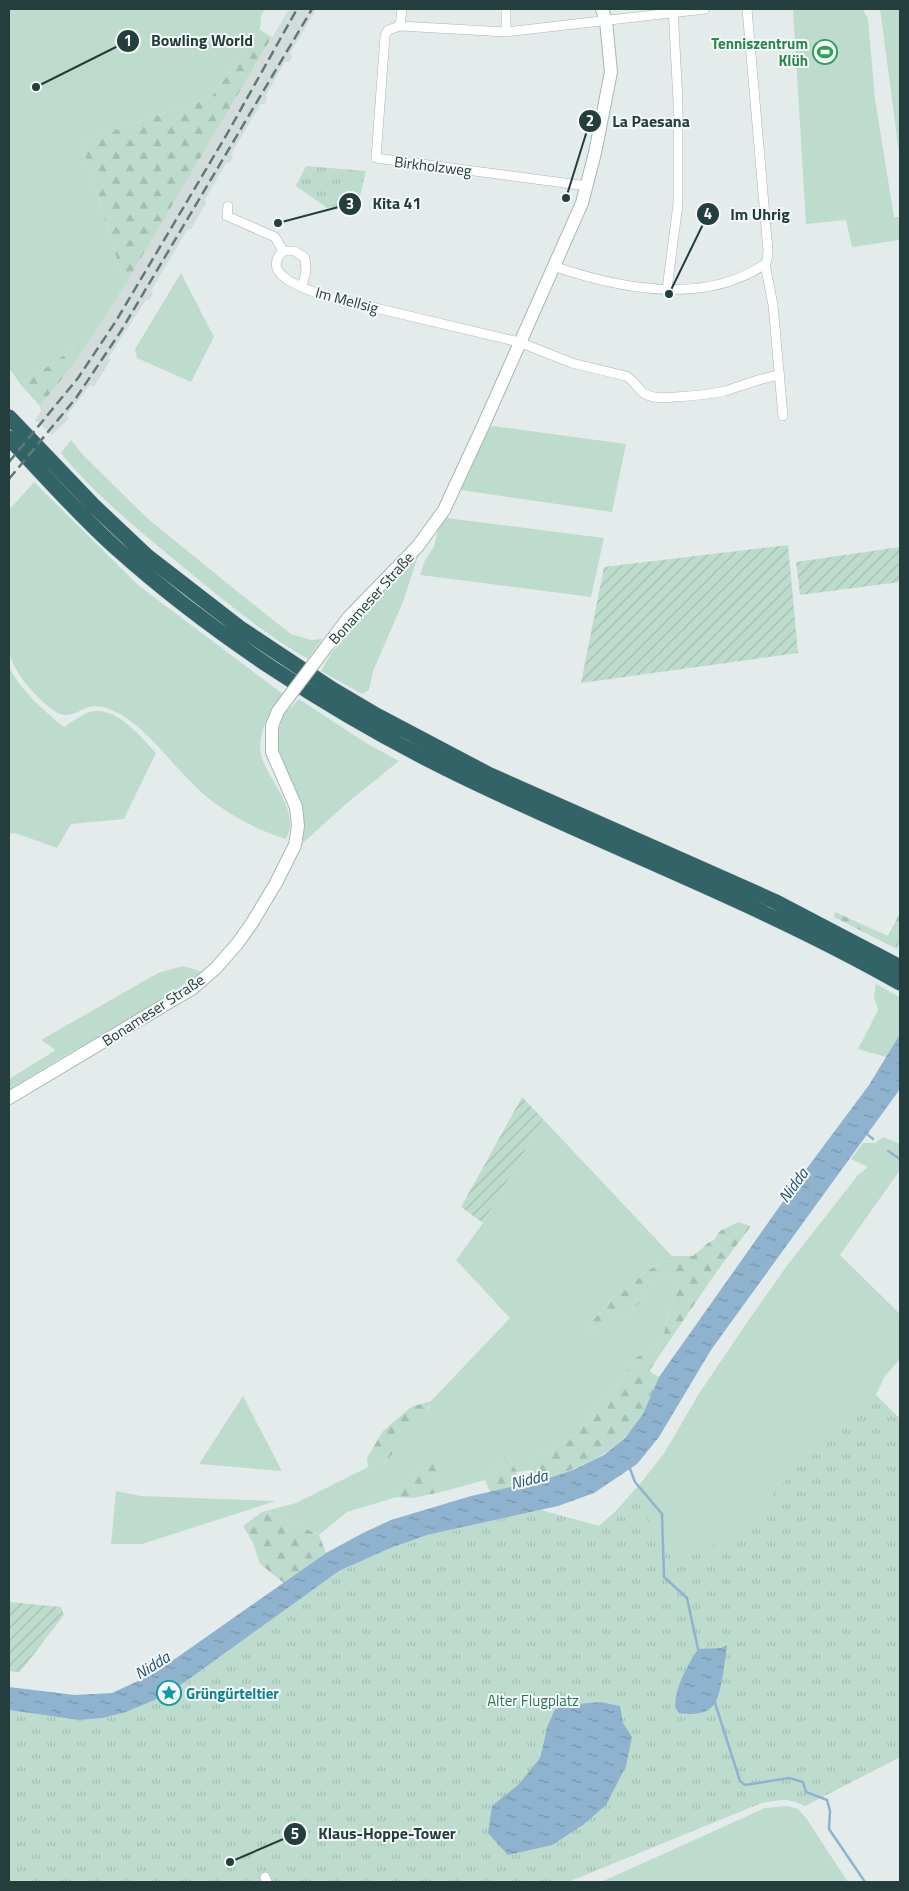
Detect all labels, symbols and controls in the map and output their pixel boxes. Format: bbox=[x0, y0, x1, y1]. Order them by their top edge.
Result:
callout: Bowling World bbox=[116, 25, 263, 56]
text: Bowling World bbox=[151, 28, 253, 52]
text: 1 bbox=[124, 29, 132, 52]
place label: Tenniszentrum Klüh bbox=[711, 32, 808, 72]
sports icon: Tenniszentrum Klüh bbox=[812, 39, 838, 65]
callout: La Paesana bbox=[577, 106, 700, 137]
text: 2 bbox=[586, 109, 594, 132]
text: La Paesana bbox=[612, 109, 690, 133]
street label: Birkholzweg bbox=[393, 150, 473, 182]
callout: Kita 41 bbox=[338, 188, 432, 219]
text: Kita 41 bbox=[372, 191, 422, 215]
text: 3 bbox=[346, 192, 354, 215]
callout: Im Uhrig bbox=[695, 199, 800, 230]
text: 4 bbox=[704, 202, 712, 225]
text: Im Uhrig bbox=[730, 202, 790, 226]
street label: Im Mellsig bbox=[313, 281, 381, 320]
street label: Bonameser Straße bbox=[323, 546, 419, 650]
street label: Bonameser Straße bbox=[97, 968, 209, 1052]
water label: Nidda bbox=[772, 1162, 814, 1207]
water label: Nidda bbox=[508, 1463, 551, 1495]
water label: Nidda bbox=[130, 1644, 175, 1685]
place icon: Grüngürteltier bbox=[156, 1680, 182, 1706]
place label: Grüngürteltier bbox=[186, 1682, 279, 1705]
park label: Alter Flugplatz bbox=[487, 1689, 579, 1712]
callout: Klaus-Hoppe-Tower bbox=[283, 1818, 466, 1849]
text: Klaus-Hoppe-Tower bbox=[318, 1821, 456, 1845]
text: 5 bbox=[291, 1822, 299, 1845]

